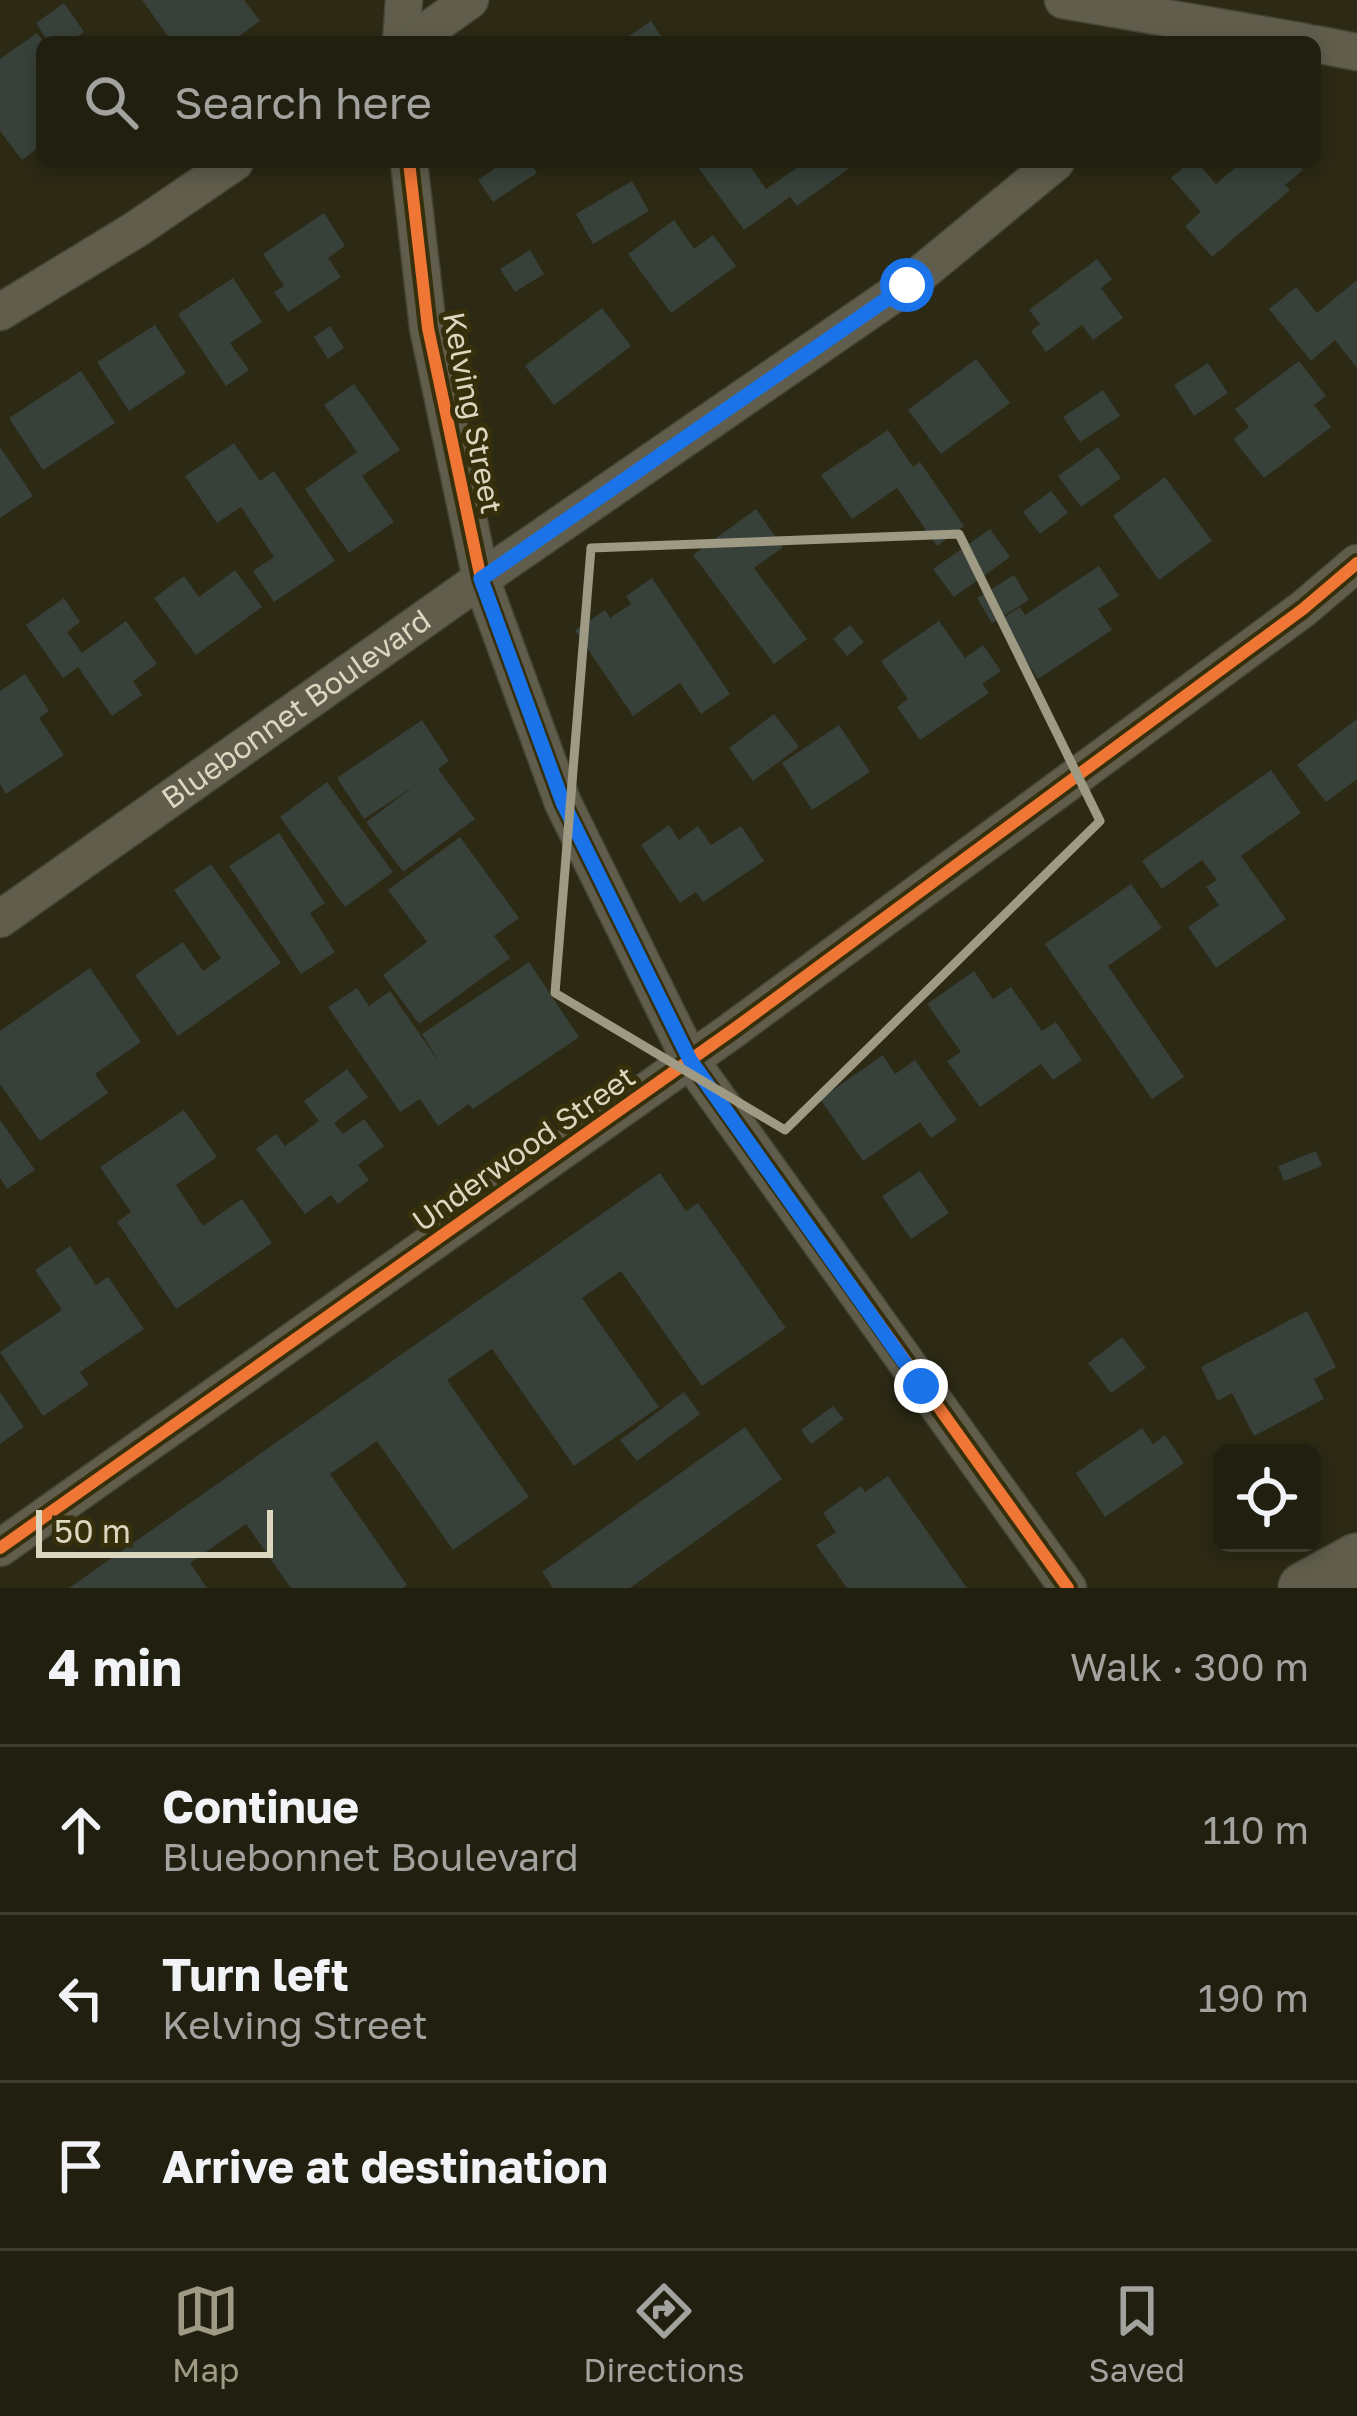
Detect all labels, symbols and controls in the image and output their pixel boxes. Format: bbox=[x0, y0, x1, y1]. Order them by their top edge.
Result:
search box bbox=[36, 36, 1321, 168]
icon: search bbox=[78, 69, 144, 135]
text: Search here bbox=[174, 75, 432, 129]
route start bbox=[880, 258, 934, 312]
street label: Kelving Street bbox=[436, 309, 510, 517]
street label: Bluebonnet Boulevard bbox=[155, 601, 437, 816]
street label: Underwood Street bbox=[405, 1058, 642, 1238]
route end bbox=[894, 1359, 948, 1413]
map controls bbox=[1213, 1444, 1321, 1552]
button: locate bbox=[1213, 1444, 1321, 1552]
scale bar bbox=[36, 1504, 273, 1557]
text: 50 m bbox=[54, 1511, 131, 1550]
text: 4 min bbox=[48, 1636, 182, 1697]
text: Walk · 300 m bbox=[1070, 1643, 1309, 1690]
text: Continue bbox=[162, 1779, 359, 1833]
icon: ahead bbox=[48, 1797, 114, 1863]
text: 110 m bbox=[1203, 1806, 1309, 1853]
text: Bluebonnet Boulevard bbox=[162, 1833, 579, 1880]
text: Turn left bbox=[162, 1947, 349, 2001]
icon: left bbox=[48, 1965, 114, 2031]
text: 190 m bbox=[1198, 1974, 1309, 2021]
text: Kelving Street bbox=[162, 2001, 428, 2048]
icon: arrive bbox=[48, 2133, 114, 2199]
text: Arrive at destination bbox=[162, 2139, 608, 2193]
tab: Map bbox=[172, 2278, 239, 2389]
tab: Directions bbox=[583, 2278, 745, 2389]
tab: Saved bbox=[1089, 2278, 1185, 2389]

